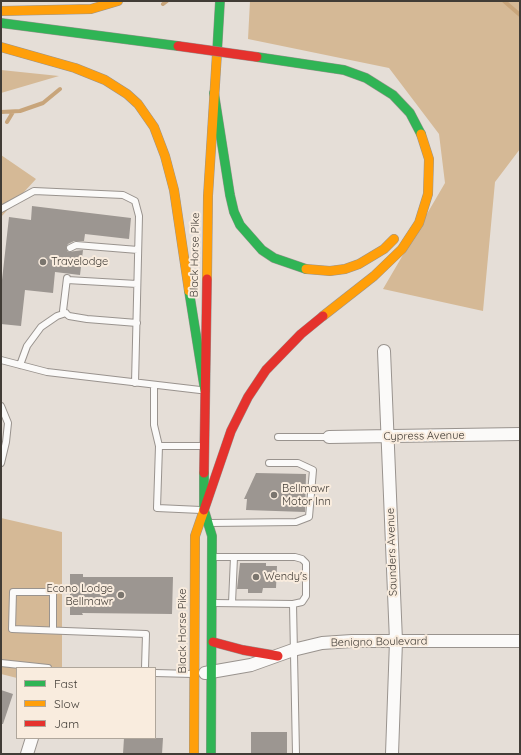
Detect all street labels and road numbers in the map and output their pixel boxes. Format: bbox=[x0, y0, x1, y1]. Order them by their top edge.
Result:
street label: Black Horse Pike bbox=[188, 212, 202, 298]
street label: Cypress Avenue bbox=[383, 429, 465, 443]
street label: Saunders Avenue bbox=[384, 508, 400, 596]
street label: Black Horse Pike bbox=[176, 589, 190, 673]
street label: Benigno Boulevard bbox=[331, 635, 427, 649]

